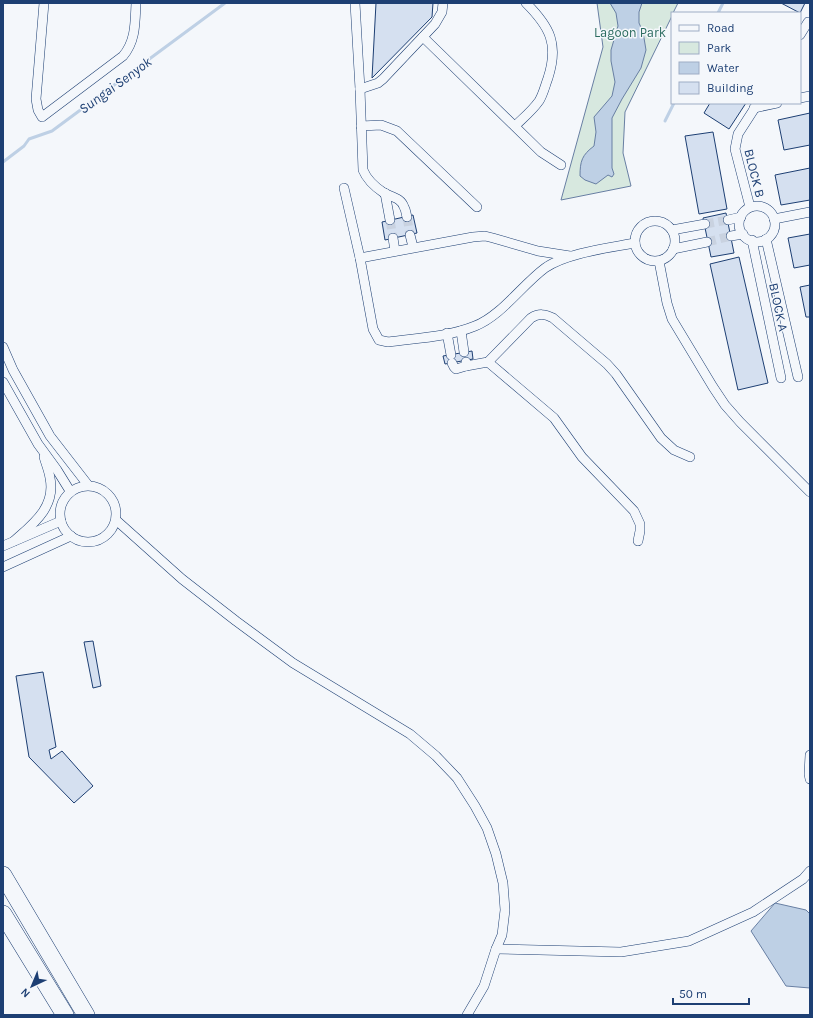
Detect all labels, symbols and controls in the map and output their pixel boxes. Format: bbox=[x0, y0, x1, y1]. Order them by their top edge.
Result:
legend bbox=[671, 12, 801, 104]
text: Road bbox=[707, 21, 735, 35]
park label: Lagoon Park bbox=[594, 25, 666, 40]
text: Park bbox=[707, 41, 732, 55]
water label: Sungai Senyok bbox=[76, 53, 156, 117]
text: Water bbox=[707, 61, 740, 75]
text: Building bbox=[707, 81, 754, 95]
street label: BLOCK B bbox=[741, 147, 768, 199]
street label: BLOCK A bbox=[766, 282, 791, 333]
north arrow bbox=[12, 966, 52, 1006]
scale bar bbox=[673, 980, 749, 1006]
text: N bbox=[18, 985, 33, 1000]
text: 50 m bbox=[679, 987, 707, 1001]

